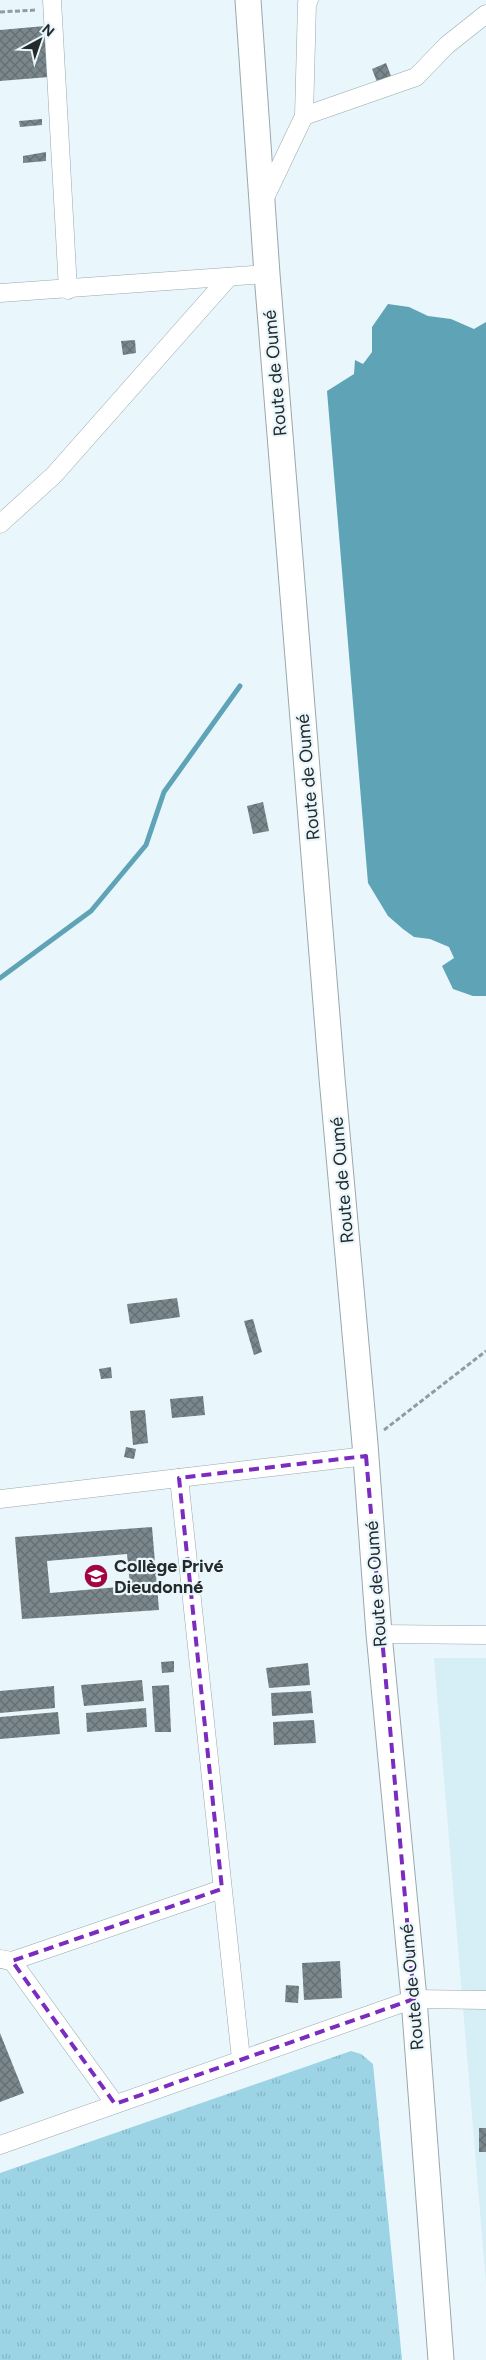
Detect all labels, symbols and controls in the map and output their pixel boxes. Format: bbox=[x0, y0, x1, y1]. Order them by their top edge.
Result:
north arrow bbox=[15, 15, 65, 65]
text: N bbox=[38, 20, 58, 40]
street label: Route de Oumé bbox=[259, 309, 291, 437]
street label: Route de Oumé bbox=[292, 713, 324, 841]
street label: Route de Oumé bbox=[326, 1116, 358, 1244]
street label: Route de Oumé bbox=[361, 1520, 391, 1648]
place label: Collège Privé Dieudonné bbox=[114, 1555, 224, 1598]
school or university icon: Collège Privé Dieudonné bbox=[83, 1563, 109, 1589]
street label: Route de Oumé bbox=[396, 1923, 428, 2051]

